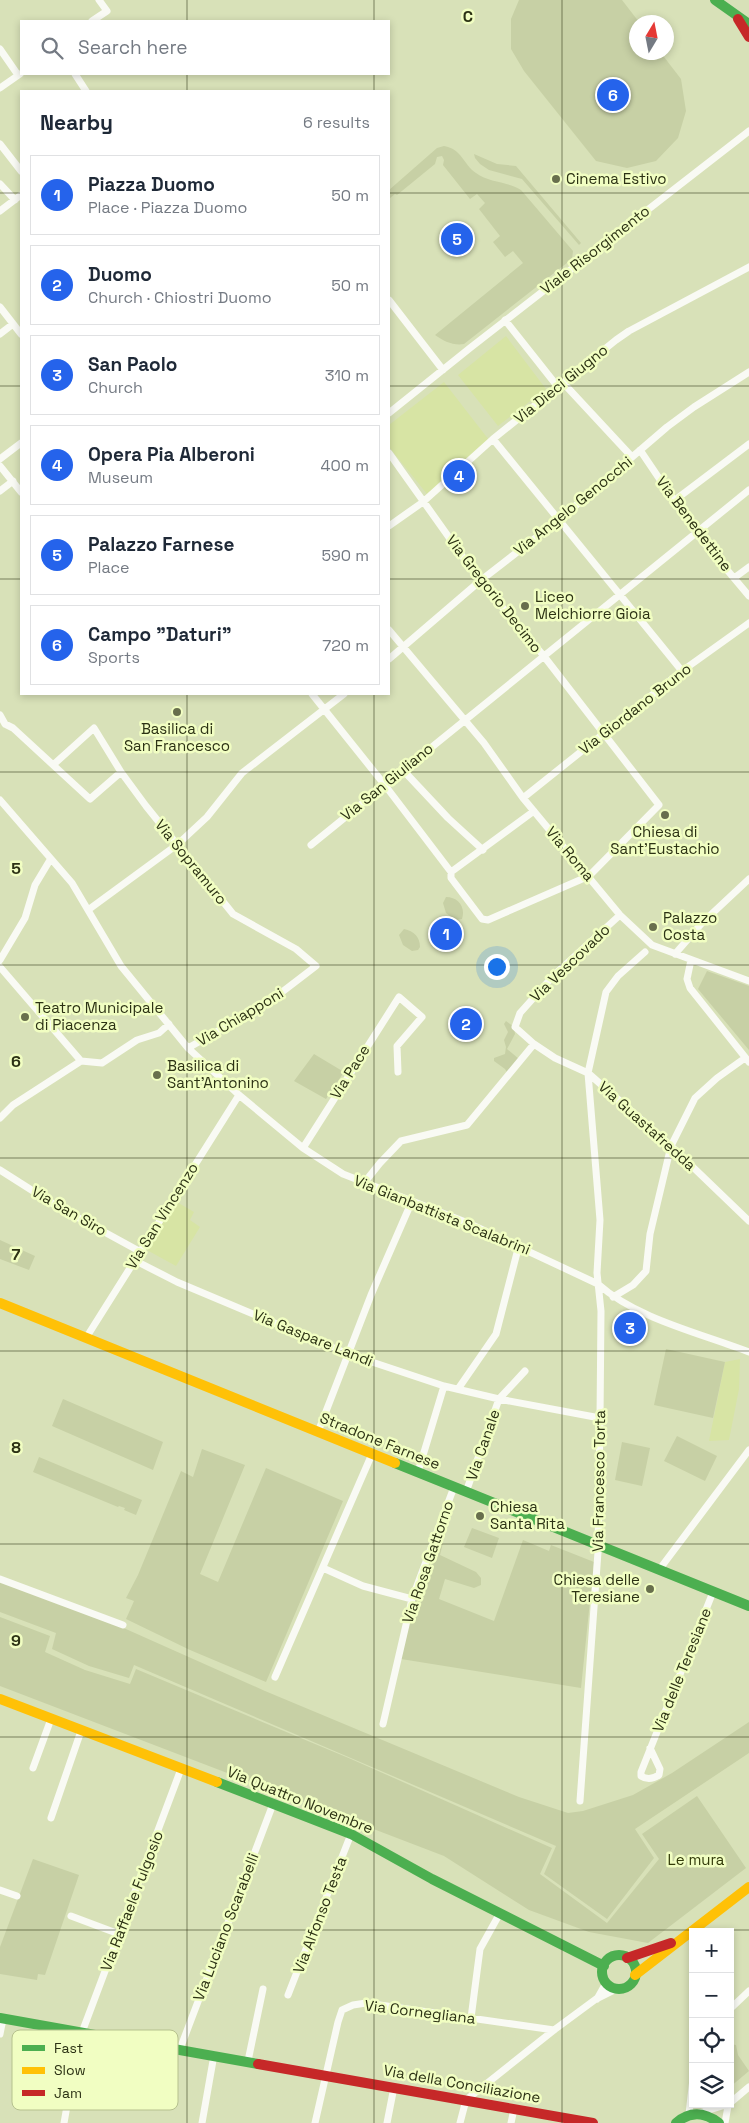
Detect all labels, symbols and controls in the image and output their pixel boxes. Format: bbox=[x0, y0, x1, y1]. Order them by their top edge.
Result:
text: C bbox=[463, 6, 473, 27]
north arrow bbox=[629, 15, 674, 60]
search box bbox=[20, 20, 390, 75]
icon: search bbox=[38, 34, 66, 62]
text: Search here bbox=[78, 35, 188, 60]
pin: 6 bbox=[597, 76, 629, 114]
text: Nearby bbox=[40, 109, 113, 136]
text: 6 results bbox=[303, 112, 370, 133]
place label: Cinema Estivo bbox=[566, 169, 667, 188]
text: Piazza Duomo bbox=[88, 172, 215, 197]
marker: Cinema Estivo bbox=[550, 173, 562, 185]
text: 1 bbox=[53, 185, 61, 206]
text: 50 m bbox=[331, 185, 369, 206]
text: Place · Piazza Duomo bbox=[88, 197, 247, 218]
street label: Viale Risorgimento bbox=[536, 201, 653, 298]
pin: 5 bbox=[441, 220, 473, 258]
text: Duomo bbox=[88, 262, 152, 287]
text: 2 bbox=[52, 275, 62, 296]
text: 50 m bbox=[331, 275, 369, 296]
text: Church · Chiostri Duomo bbox=[88, 287, 272, 308]
street label: Via Dieci Giugno bbox=[510, 340, 611, 427]
text: San Paolo bbox=[88, 352, 177, 377]
text: 3 bbox=[52, 365, 62, 386]
text: 310 m bbox=[325, 365, 369, 386]
text: Church bbox=[88, 377, 143, 398]
text: Opera Pia Alberoni bbox=[88, 442, 255, 467]
street label: Via Angelo Genocchi bbox=[509, 452, 636, 559]
text: 4 bbox=[52, 455, 62, 476]
text: 400 m bbox=[321, 455, 369, 476]
pin: 4 bbox=[443, 457, 475, 495]
text: Museum bbox=[88, 467, 153, 488]
street label: Via Benedettine bbox=[652, 472, 736, 575]
street label: Via Gregorio Decimo bbox=[442, 531, 546, 657]
text: Palazzo Farnese bbox=[88, 532, 234, 557]
text: 5 bbox=[52, 545, 62, 566]
text: 590 m bbox=[321, 545, 369, 566]
text: Place bbox=[88, 557, 130, 578]
place label: Liceo Melchiorre Gioia bbox=[535, 587, 651, 623]
marker: Liceo Melchiorre Gioia bbox=[519, 600, 531, 612]
text: Campo "Daturi" bbox=[88, 622, 231, 647]
text: 6 bbox=[52, 635, 62, 656]
text: 720 m bbox=[322, 635, 369, 656]
text: Sports bbox=[88, 647, 140, 668]
street label: Via Giordano Bruno bbox=[575, 659, 695, 758]
marker: Basilica di San Francesco bbox=[171, 706, 183, 718]
place label: Basilica di San Francesco bbox=[124, 719, 230, 755]
street label: Via San Giuliano bbox=[337, 739, 437, 825]
marker: Chiesa di Sant'Eustachio bbox=[659, 809, 671, 821]
street label: Via Sopramuro bbox=[151, 815, 232, 908]
street label: Via Roma bbox=[542, 822, 599, 885]
place label: Chiesa di Sant'Eustachio bbox=[610, 822, 720, 858]
text: 5 bbox=[11, 858, 21, 879]
place label: Palazzo Costa bbox=[663, 908, 717, 944]
pin: 1 bbox=[430, 915, 462, 953]
street label: Via Vescovado bbox=[526, 920, 614, 1006]
marker: Palazzo Costa bbox=[647, 921, 659, 933]
your location bbox=[484, 954, 510, 980]
street label: Via Chiapponi bbox=[193, 983, 287, 1050]
place label: Teatro Municipale di Piacenza bbox=[35, 998, 163, 1034]
pin: 2 bbox=[450, 1005, 482, 1043]
marker: Teatro Municipale di Piacenza bbox=[19, 1011, 31, 1023]
street label: Via Pace bbox=[325, 1041, 374, 1102]
text: 6 bbox=[11, 1051, 21, 1072]
place label: Basilica di Sant'Antonino bbox=[167, 1056, 269, 1092]
marker: Basilica di Sant'Antonino bbox=[151, 1069, 163, 1081]
street label: Via Guastafredda bbox=[595, 1077, 700, 1175]
street label: Via San Vincenzo bbox=[121, 1159, 202, 1273]
street label: Via Gianbattista Scalabrini bbox=[351, 1170, 533, 1259]
street label: Via San Siro bbox=[28, 1181, 110, 1240]
text: 7 bbox=[12, 1244, 21, 1265]
street label: Via Gaspare Landi bbox=[250, 1305, 376, 1370]
pin: 3 bbox=[614, 1309, 646, 1347]
street label: Via Canale bbox=[461, 1407, 504, 1483]
street label: Stradone Farnese bbox=[317, 1408, 443, 1473]
street label: Via Francesco Torta bbox=[588, 1409, 609, 1552]
text: 8 bbox=[11, 1437, 21, 1458]
place label: Chiesa Santa Rita bbox=[490, 1497, 565, 1533]
street label: Via Rosa Gattorno bbox=[398, 1498, 457, 1626]
marker: Chiesa Santa Rita bbox=[474, 1510, 486, 1522]
place label: Chiesa delle Teresiane bbox=[554, 1570, 640, 1606]
marker: Chiesa delle Teresiane bbox=[644, 1583, 656, 1595]
street label: Via delle Teresiane bbox=[648, 1605, 715, 1735]
text: 9 bbox=[11, 1630, 21, 1651]
street label: Via Quattro Novembre bbox=[224, 1762, 376, 1838]
street label: Via Raffaele Fulgosio bbox=[96, 1828, 167, 1974]
street label: Via Luciano Scarabelli bbox=[189, 1850, 262, 2003]
park label: Le mura bbox=[668, 1850, 725, 1869]
street label: Via Alfonso Testa bbox=[289, 1854, 351, 1976]
map controls bbox=[689, 1928, 734, 2108]
button: + bbox=[689, 1928, 734, 1973]
button: − bbox=[689, 1973, 734, 2018]
street label: Via Cornegliana bbox=[364, 1995, 477, 2028]
button: locate bbox=[689, 2018, 734, 2063]
legend bbox=[12, 2030, 178, 2110]
text: Fast bbox=[54, 2039, 83, 2057]
street label: Via della Conciliazione bbox=[382, 2060, 542, 2107]
text: Slow bbox=[54, 2061, 86, 2079]
button: layers bbox=[689, 2063, 734, 2108]
text: Jam bbox=[54, 2084, 82, 2102]

